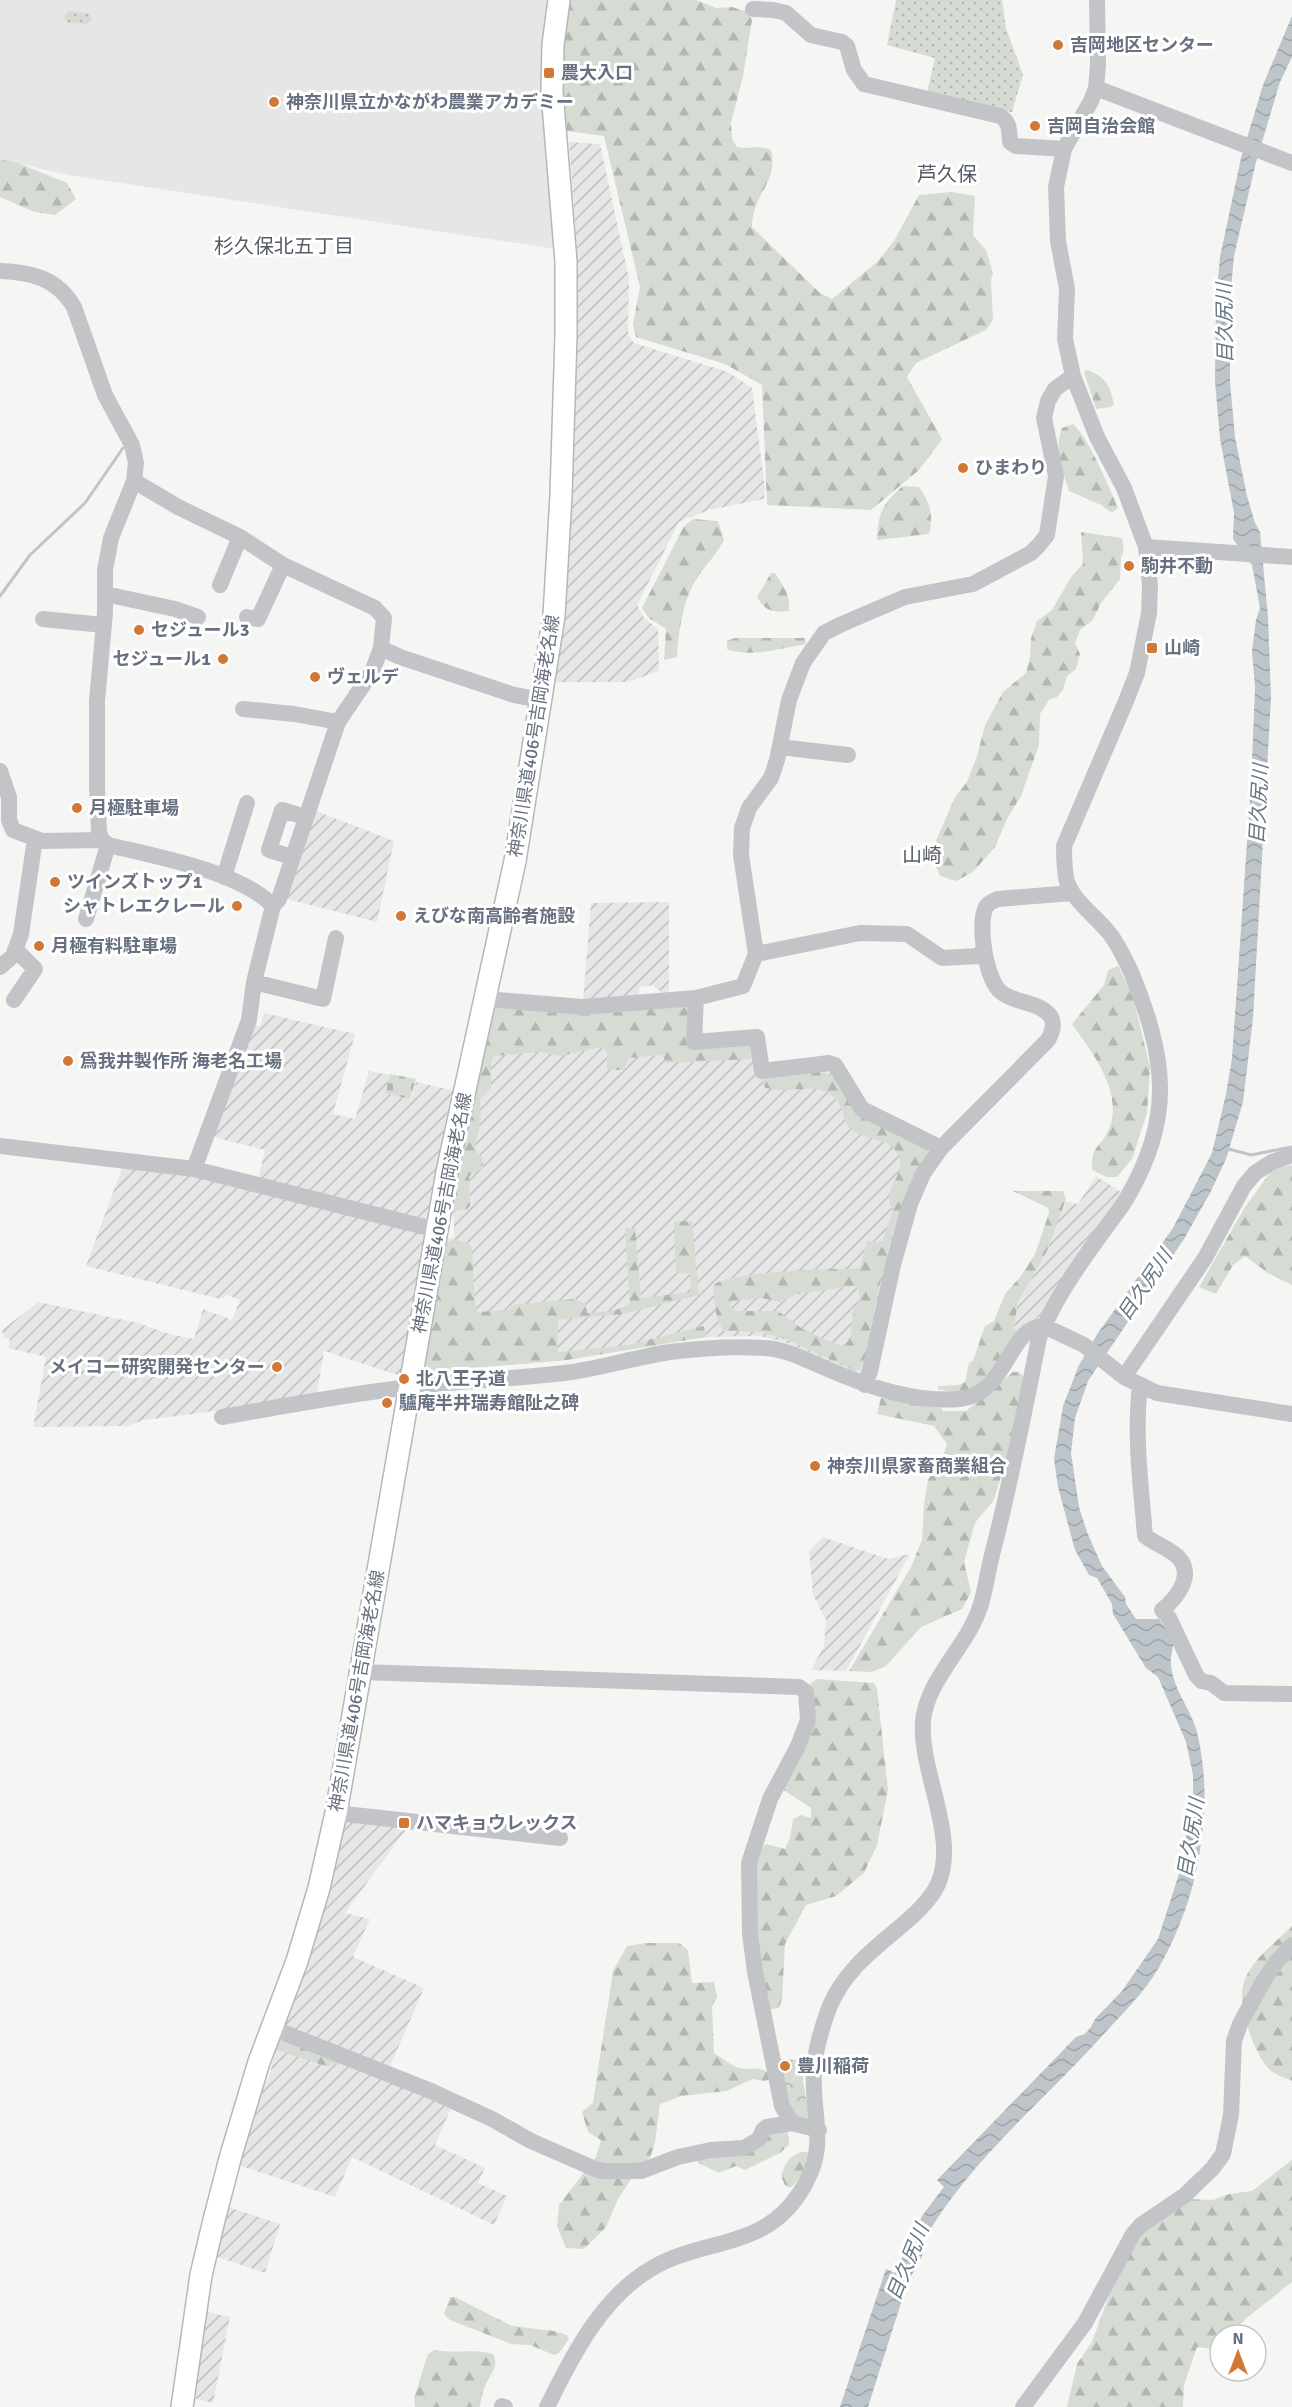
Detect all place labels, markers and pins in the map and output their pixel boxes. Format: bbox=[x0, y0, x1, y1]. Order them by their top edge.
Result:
place label: 吉岡地区センター bbox=[1070, 34, 1214, 56]
marker: 吉岡地区センター bbox=[1051, 38, 1065, 52]
place label: 農大入口 bbox=[561, 62, 633, 84]
marker: 農大入口 bbox=[542, 66, 556, 80]
place label: 神奈川県立かながわ農業アカデミー bbox=[286, 91, 574, 113]
marker: 神奈川県立かながわ農業アカデミー bbox=[267, 95, 281, 109]
place label: 吉岡自治会館 bbox=[1047, 115, 1155, 137]
marker: 吉岡自治会館 bbox=[1028, 119, 1042, 133]
place label: ひまわり bbox=[975, 457, 1047, 479]
marker: ひまわり bbox=[956, 461, 970, 475]
place label: 駒井不動 bbox=[1141, 555, 1213, 577]
marker: 駒井不動 bbox=[1122, 559, 1136, 573]
place label: セジュール3 bbox=[151, 619, 249, 641]
marker: セジュール3 bbox=[132, 623, 146, 637]
place label: 山崎 bbox=[1164, 637, 1200, 659]
marker: 山崎 bbox=[1145, 641, 1159, 655]
place label: セジュール1 bbox=[113, 648, 211, 670]
marker: セジュール1 bbox=[216, 652, 230, 666]
place label: ヴェルデ bbox=[327, 666, 399, 688]
marker: ヴェルデ bbox=[308, 670, 322, 684]
place label: 月極駐車場 bbox=[89, 797, 179, 819]
marker: 月極駐車場 bbox=[70, 801, 84, 815]
place label: ツインズトップ1 bbox=[67, 871, 203, 893]
marker: ツインズトップ1 bbox=[48, 875, 62, 889]
place label: シャトレエクレール bbox=[63, 895, 225, 917]
marker: シャトレエクレール bbox=[230, 899, 244, 913]
place label: えびな南高齢者施設 bbox=[413, 905, 575, 927]
marker: えびな南高齢者施設 bbox=[394, 909, 408, 923]
place label: 月極有料駐車場 bbox=[51, 935, 177, 957]
marker: 月極有料駐車場 bbox=[32, 939, 46, 953]
place label: 爲我井製作所 海老名工場 bbox=[80, 1050, 282, 1072]
marker: 爲我井製作所 海老名工場 bbox=[61, 1054, 75, 1068]
place label: メイコー研究開発センター bbox=[49, 1356, 265, 1378]
marker: メイコー研究開発センター bbox=[270, 1360, 284, 1374]
place label: 北八王子道 bbox=[416, 1368, 506, 1390]
marker: 北八王子道 bbox=[397, 1372, 411, 1386]
place label: 驢庵半井瑞寿館阯之碑 bbox=[399, 1392, 579, 1414]
marker: 驢庵半井瑞寿館阯之碑 bbox=[380, 1396, 394, 1410]
place label: 神奈川県家畜商業組合 bbox=[827, 1455, 1007, 1477]
marker: 神奈川県家畜商業組合 bbox=[808, 1459, 822, 1473]
place label: ハマキョウレックス bbox=[416, 1812, 577, 1834]
marker: ハマキョウレックス bbox=[397, 1816, 411, 1830]
place label: 豊川稲荷 bbox=[797, 2055, 869, 2077]
marker: 豊川稲荷 bbox=[778, 2059, 792, 2073]

